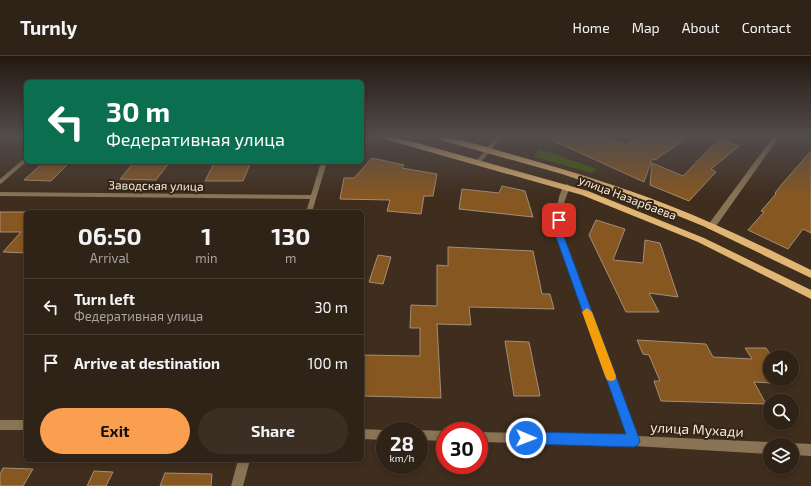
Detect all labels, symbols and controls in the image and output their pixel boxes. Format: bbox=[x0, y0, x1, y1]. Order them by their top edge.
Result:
text: Turnly bbox=[20, 16, 77, 39]
text: Home bbox=[573, 19, 610, 36]
text: Map bbox=[632, 19, 660, 36]
text: About bbox=[682, 19, 720, 36]
text: Contact bbox=[742, 19, 791, 36]
text: 30 m bbox=[106, 94, 170, 128]
icon: left bbox=[40, 96, 92, 148]
text: Федеративная улица bbox=[106, 128, 285, 150]
street label: улица Назарбаева bbox=[577, 172, 679, 223]
street label: Заводская улица bbox=[108, 177, 204, 194]
pin bbox=[542, 203, 576, 237]
icon: arrive bbox=[548, 209, 570, 231]
text: 06:50 bbox=[78, 221, 142, 250]
text: 1 bbox=[201, 221, 212, 250]
text: 130 bbox=[271, 221, 310, 250]
text: Arrival bbox=[90, 250, 129, 266]
text: min bbox=[195, 250, 217, 266]
text: m bbox=[285, 250, 296, 266]
text: Turn left bbox=[74, 290, 135, 308]
icon: left bbox=[40, 296, 62, 318]
text: 30 m bbox=[314, 298, 348, 316]
text: Федеративная улица bbox=[74, 308, 203, 324]
map controls bbox=[763, 350, 799, 474]
button: sound bbox=[763, 350, 799, 386]
icon: arrive bbox=[40, 352, 62, 374]
text: Arrive at destination bbox=[74, 354, 220, 372]
text: 100 m bbox=[307, 354, 348, 372]
button: search bbox=[763, 394, 799, 430]
button: Exit bbox=[40, 408, 190, 454]
button: Share bbox=[198, 408, 348, 454]
position arrow bbox=[505, 417, 547, 459]
street label: улица Мухади bbox=[650, 418, 744, 440]
speed limit sign: 30 bbox=[436, 422, 488, 474]
text: 28 bbox=[390, 431, 414, 455]
button: layers bbox=[763, 438, 799, 474]
text: km/h bbox=[390, 452, 414, 464]

